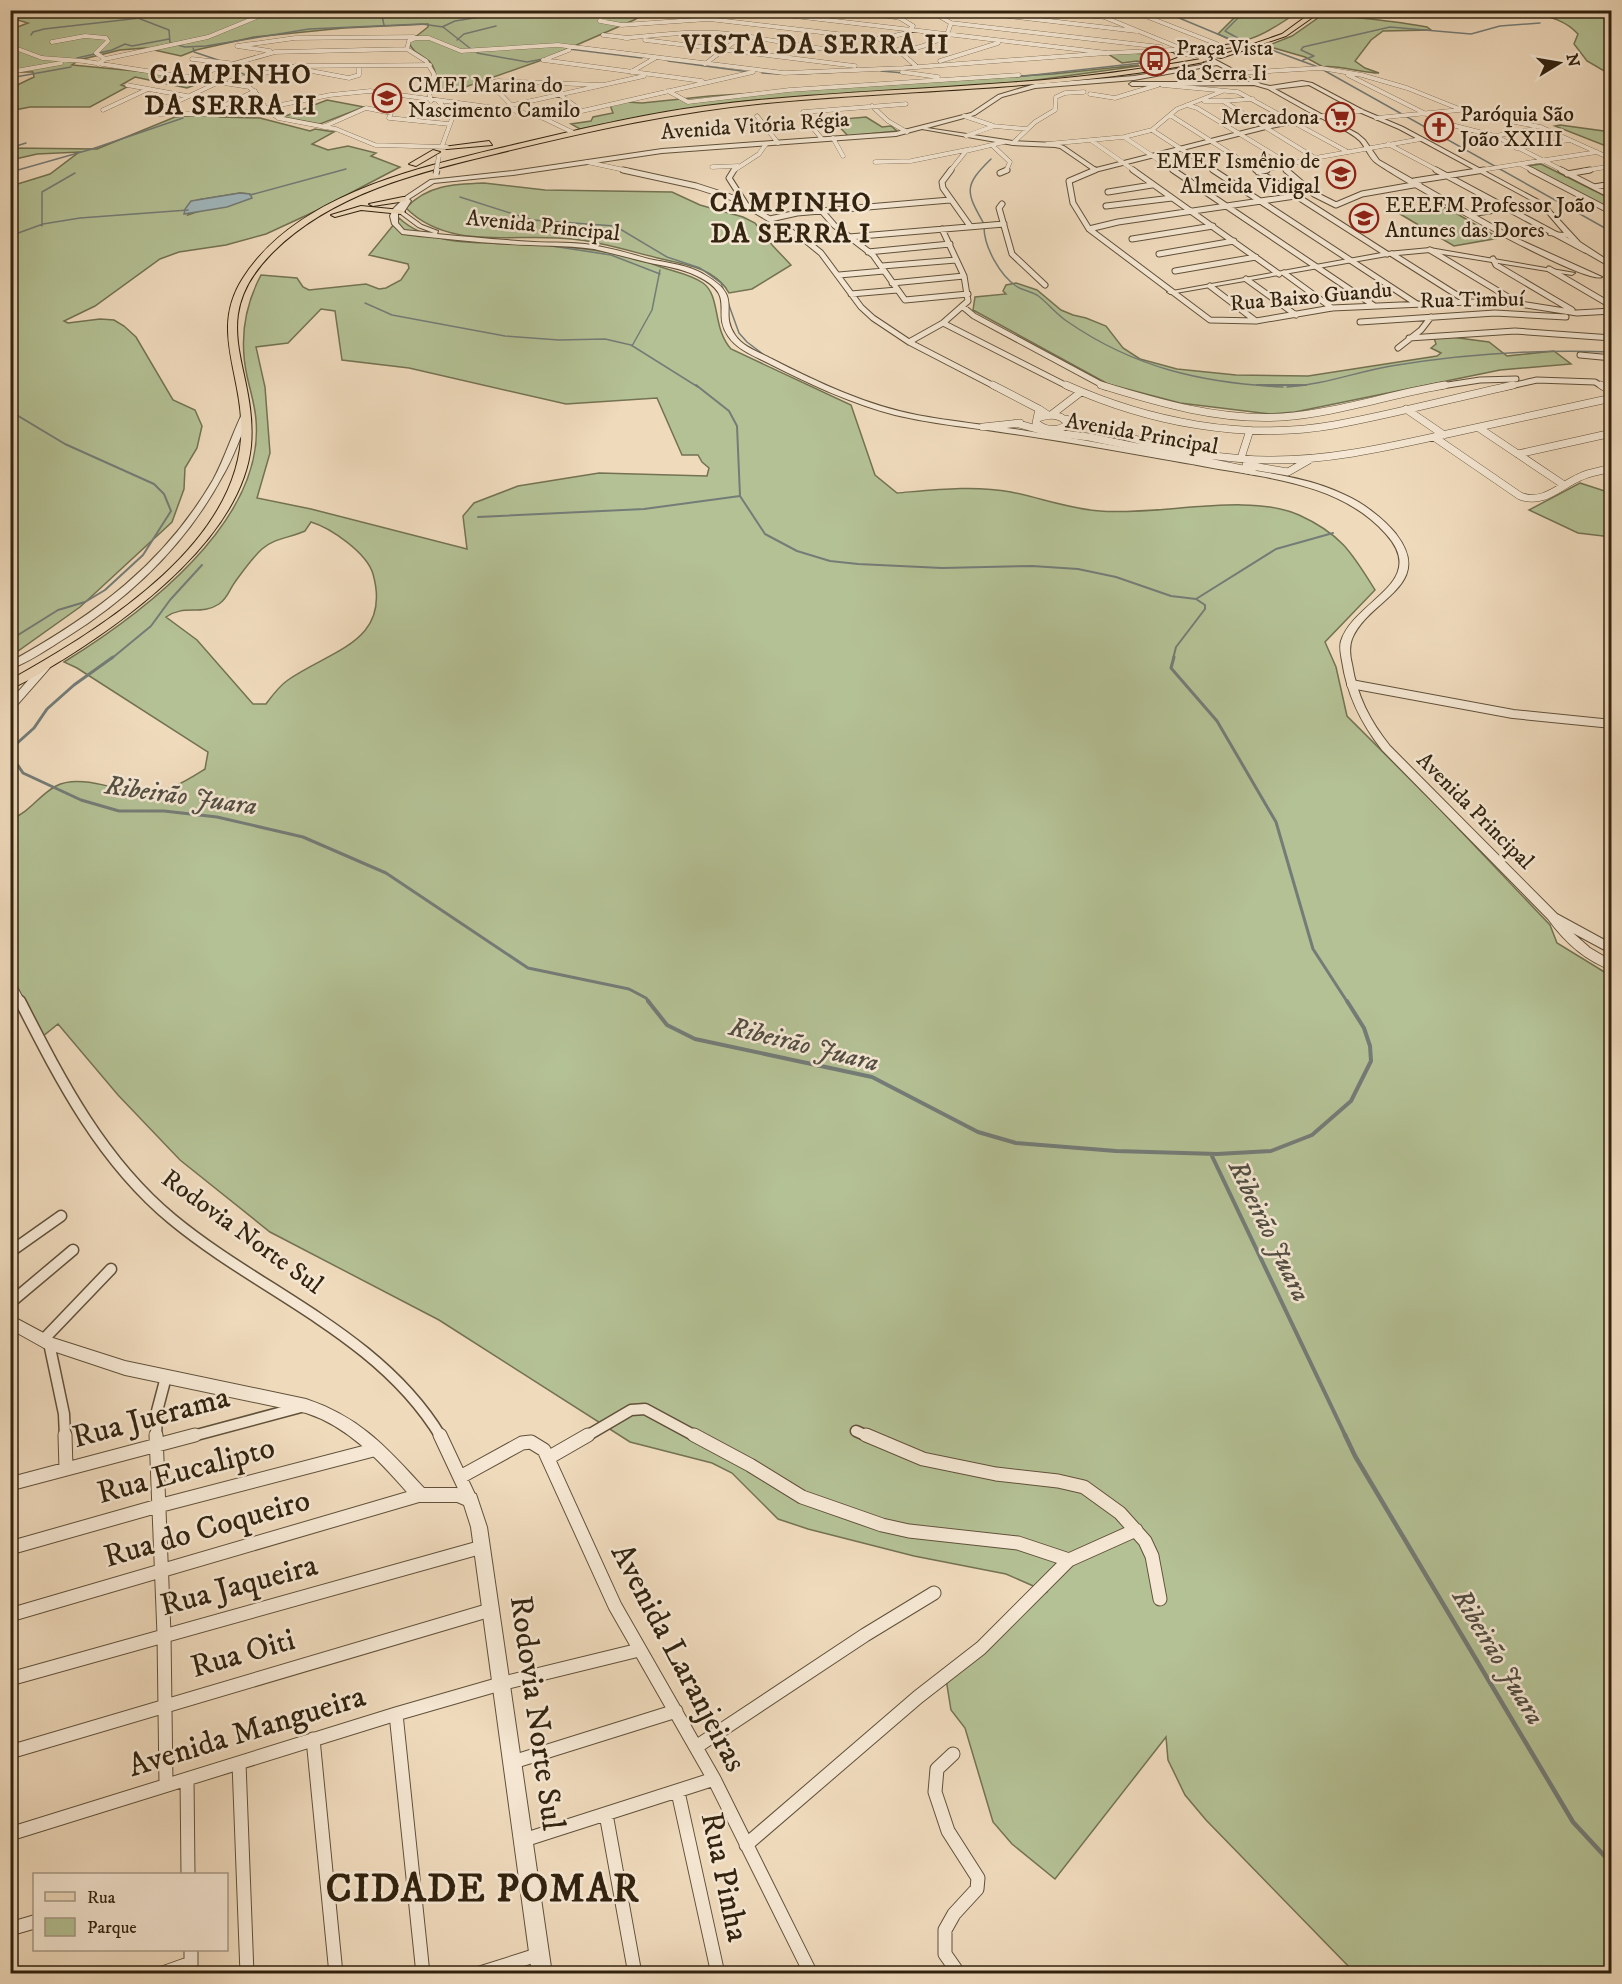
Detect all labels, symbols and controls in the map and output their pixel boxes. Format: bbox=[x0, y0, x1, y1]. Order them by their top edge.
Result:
district label: VISTA DA SERRA II bbox=[681, 28, 950, 62]
north arrow bbox=[1529, 33, 1589, 93]
place label: Praça Vista da Serra Ii bbox=[1176, 35, 1274, 87]
bus stop icon: Praça Vista da Serra Ii bbox=[1139, 45, 1171, 77]
text: N bbox=[1562, 52, 1584, 69]
district label: CAMPINHO DA SERRA II bbox=[144, 58, 318, 123]
place label: CMEI Marina do Nascimento Camilo bbox=[408, 72, 580, 124]
school or university icon: CMEI Marina do Nascimento Camilo bbox=[371, 82, 403, 114]
supermarket icon: Mercadona bbox=[1324, 101, 1356, 133]
place label: Paróquia São João XXIII bbox=[1458, 101, 1574, 153]
place label: Mercadona bbox=[1221, 104, 1320, 131]
street label: Avenida Vitória Régia bbox=[660, 106, 851, 146]
church icon: Paróquia São João XXIII bbox=[1423, 111, 1455, 143]
place label: EMEF Ismênio de Almeida Vidigal bbox=[1156, 148, 1320, 200]
school or university icon: EMEF Ismênio de Almeida Vidigal bbox=[1325, 158, 1357, 190]
district label: CAMPINHO DA SERRA I bbox=[710, 186, 872, 251]
place label: EEEFM Professor João Antunes das Dores bbox=[1385, 192, 1595, 244]
school or university icon: EEEFM Professor João Antunes das Dores bbox=[1348, 202, 1380, 234]
street label: Avenida Principal bbox=[465, 204, 622, 248]
street label: Rua Baixo Guandu bbox=[1229, 276, 1393, 318]
street label: Rua Timbuí bbox=[1419, 286, 1526, 314]
street label: Avenida Principal bbox=[1063, 407, 1221, 461]
street label: Avenida Principal bbox=[1411, 747, 1540, 876]
water label: Ribeirão Juara bbox=[102, 768, 259, 824]
water label: Ribeirão Juara bbox=[725, 1010, 883, 1080]
water label: Ribeirão Juara bbox=[1220, 1154, 1318, 1307]
street label: Rodovia Norte Sul bbox=[155, 1162, 329, 1302]
street label: Rua Juerama bbox=[68, 1378, 234, 1458]
street label: Rua Eucalipto bbox=[93, 1428, 279, 1514]
street label: Rua do Coqueiro bbox=[99, 1480, 315, 1578]
street label: Avenida Laranjeiras bbox=[601, 1537, 755, 1779]
street label: Rua Jaqueira bbox=[156, 1546, 322, 1626]
water label: Ribeirão Juara bbox=[1443, 1582, 1552, 1731]
street label: Rodovia Norte Sul bbox=[500, 1593, 572, 1833]
street label: Rua Oiti bbox=[186, 1620, 300, 1688]
street label: Avenida Mangueira bbox=[124, 1677, 371, 1787]
street label: Rua Pinha bbox=[691, 1809, 757, 1946]
district label: CIDADE POMAR bbox=[326, 1865, 640, 1914]
legend bbox=[33, 1873, 228, 1951]
text: Rua bbox=[87, 1887, 116, 1909]
text: Parque bbox=[87, 1917, 137, 1939]

